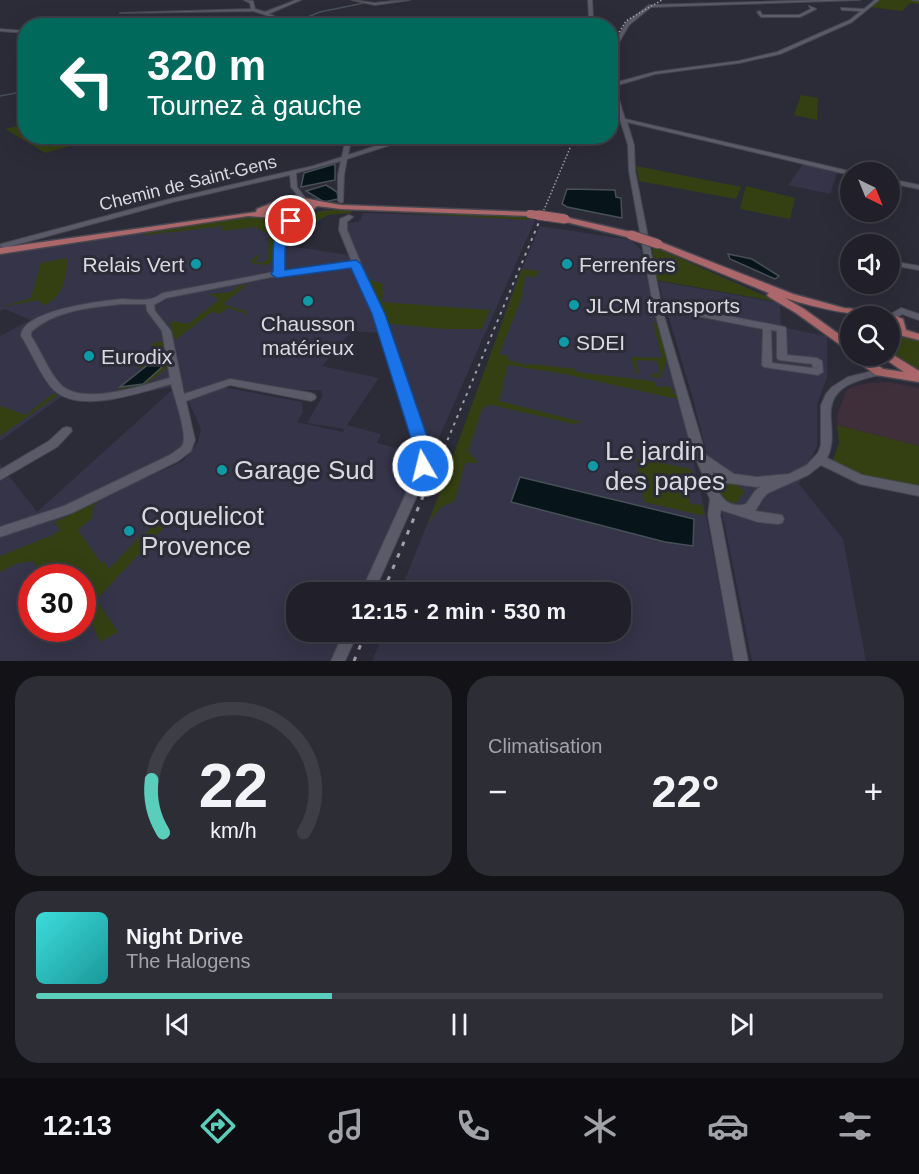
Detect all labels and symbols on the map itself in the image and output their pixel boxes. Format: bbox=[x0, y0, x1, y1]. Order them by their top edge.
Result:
street label: Chemin de Saint-Gens bbox=[97, 151, 279, 215]
north arrow bbox=[840, 162, 900, 222]
pin bbox=[265, 195, 316, 246]
place label: Relais Vert bbox=[82, 253, 184, 276]
place label: Ferrenfers bbox=[579, 253, 676, 276]
marker: Relais Vert bbox=[189, 257, 203, 271]
marker: Ferrenfers bbox=[560, 257, 574, 271]
marker: Chausson matérieux bbox=[301, 294, 315, 308]
place label: JLCM transports bbox=[586, 294, 740, 317]
marker: JLCM transports bbox=[567, 298, 581, 312]
place label: Chausson matérieux bbox=[261, 312, 355, 359]
place label: SDEI bbox=[576, 331, 625, 354]
marker: SDEI bbox=[557, 335, 571, 349]
place label: Eurodix bbox=[101, 345, 173, 368]
marker: Eurodix bbox=[82, 349, 96, 363]
position arrow bbox=[391, 434, 455, 498]
place label: Le jardin des papes bbox=[605, 436, 725, 496]
place label: Garage Sud bbox=[234, 455, 374, 485]
marker: Le jardin des papes bbox=[586, 459, 600, 473]
marker: Garage Sud bbox=[215, 463, 229, 477]
place label: Coquelicot Provence bbox=[141, 501, 265, 561]
marker: Coquelicot Provence bbox=[122, 524, 136, 538]
speed limit sign: 30 bbox=[18, 564, 96, 642]

